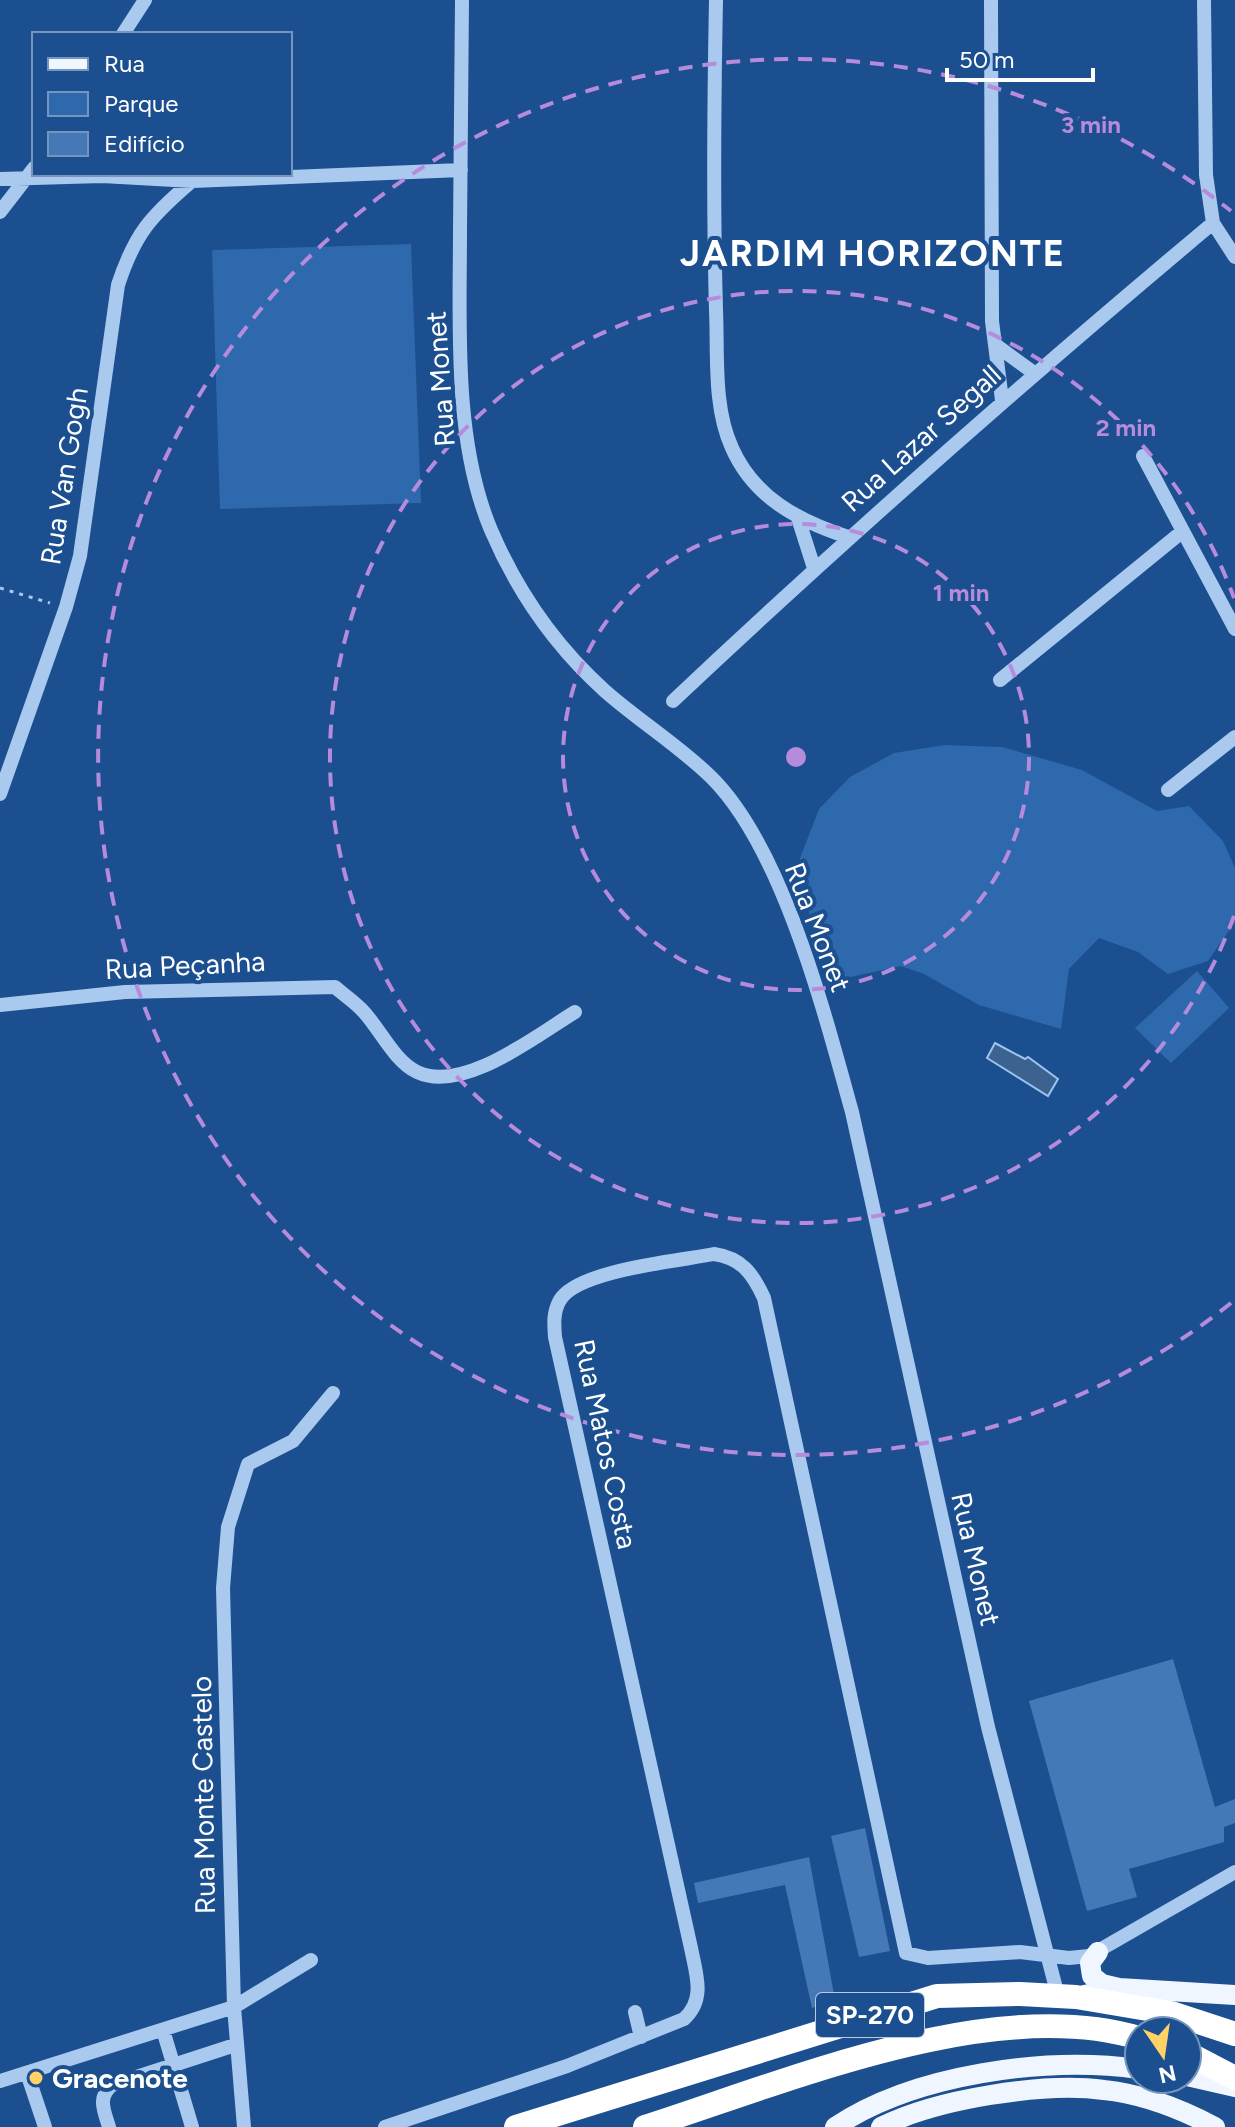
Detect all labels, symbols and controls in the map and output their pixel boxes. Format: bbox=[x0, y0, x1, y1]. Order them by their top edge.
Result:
legend bbox=[32, 32, 292, 176]
scale bar bbox=[947, 32, 1093, 82]
text: 50 m bbox=[959, 45, 1015, 74]
text: Rua bbox=[104, 49, 145, 78]
text: Parque bbox=[104, 89, 178, 118]
text: 3 min bbox=[1061, 110, 1121, 139]
text: Edifício bbox=[104, 129, 185, 158]
district label: JARDIM HORIZONTE bbox=[680, 232, 1066, 275]
street label: Rua Monet bbox=[418, 310, 462, 448]
street label: Rua Lazar Segall bbox=[834, 357, 1008, 519]
street label: Rua Van Gogh bbox=[33, 385, 95, 567]
text: 2 min bbox=[1096, 413, 1156, 442]
text: 1 min bbox=[933, 578, 989, 607]
centre of rings bbox=[782, 743, 810, 771]
street label: Rua Monet bbox=[778, 858, 858, 996]
street label: Rua Peçanha bbox=[104, 944, 266, 986]
street label: Rua Matos Costa bbox=[567, 1336, 645, 1552]
street label: Rua Monet bbox=[944, 1489, 1008, 1629]
street label: Rua Monte Castelo bbox=[184, 1676, 222, 1914]
road number: SP-270 bbox=[816, 1993, 924, 2037]
north arrow bbox=[1123, 2015, 1203, 2095]
text: N bbox=[1156, 2059, 1179, 2089]
place label: Gracenote bbox=[52, 2061, 188, 2095]
marker: Gracenote bbox=[27, 2069, 45, 2087]

